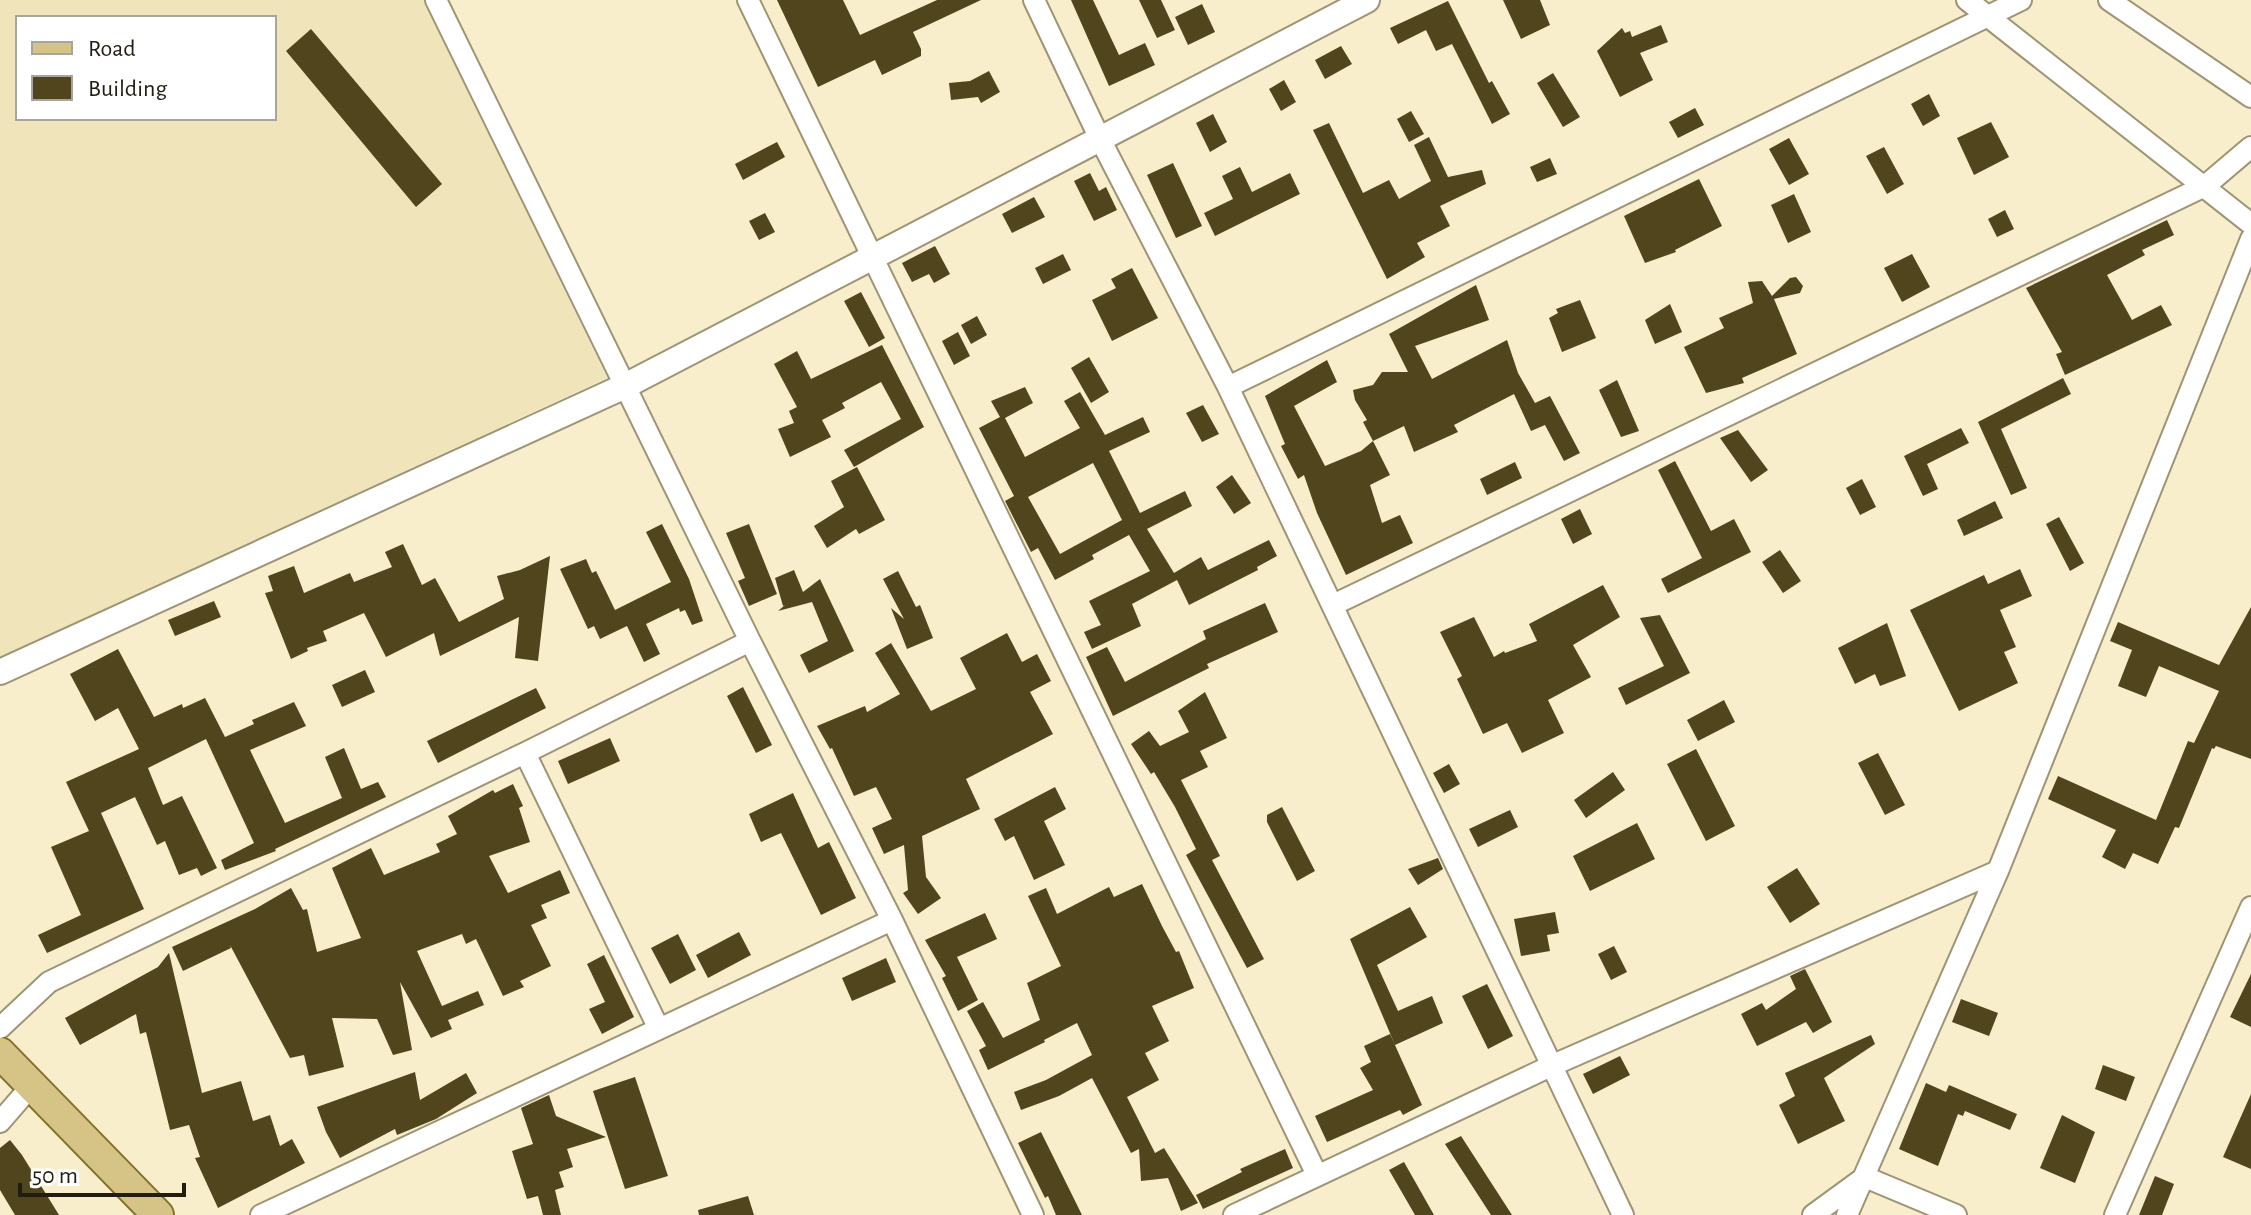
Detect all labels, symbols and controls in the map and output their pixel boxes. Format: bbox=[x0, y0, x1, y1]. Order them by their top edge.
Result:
legend bbox=[16, 16, 276, 120]
text: Road bbox=[88, 37, 136, 61]
text: Building bbox=[88, 77, 167, 101]
scale bar bbox=[20, 1147, 184, 1197]
text: 50 m bbox=[32, 1164, 78, 1188]

